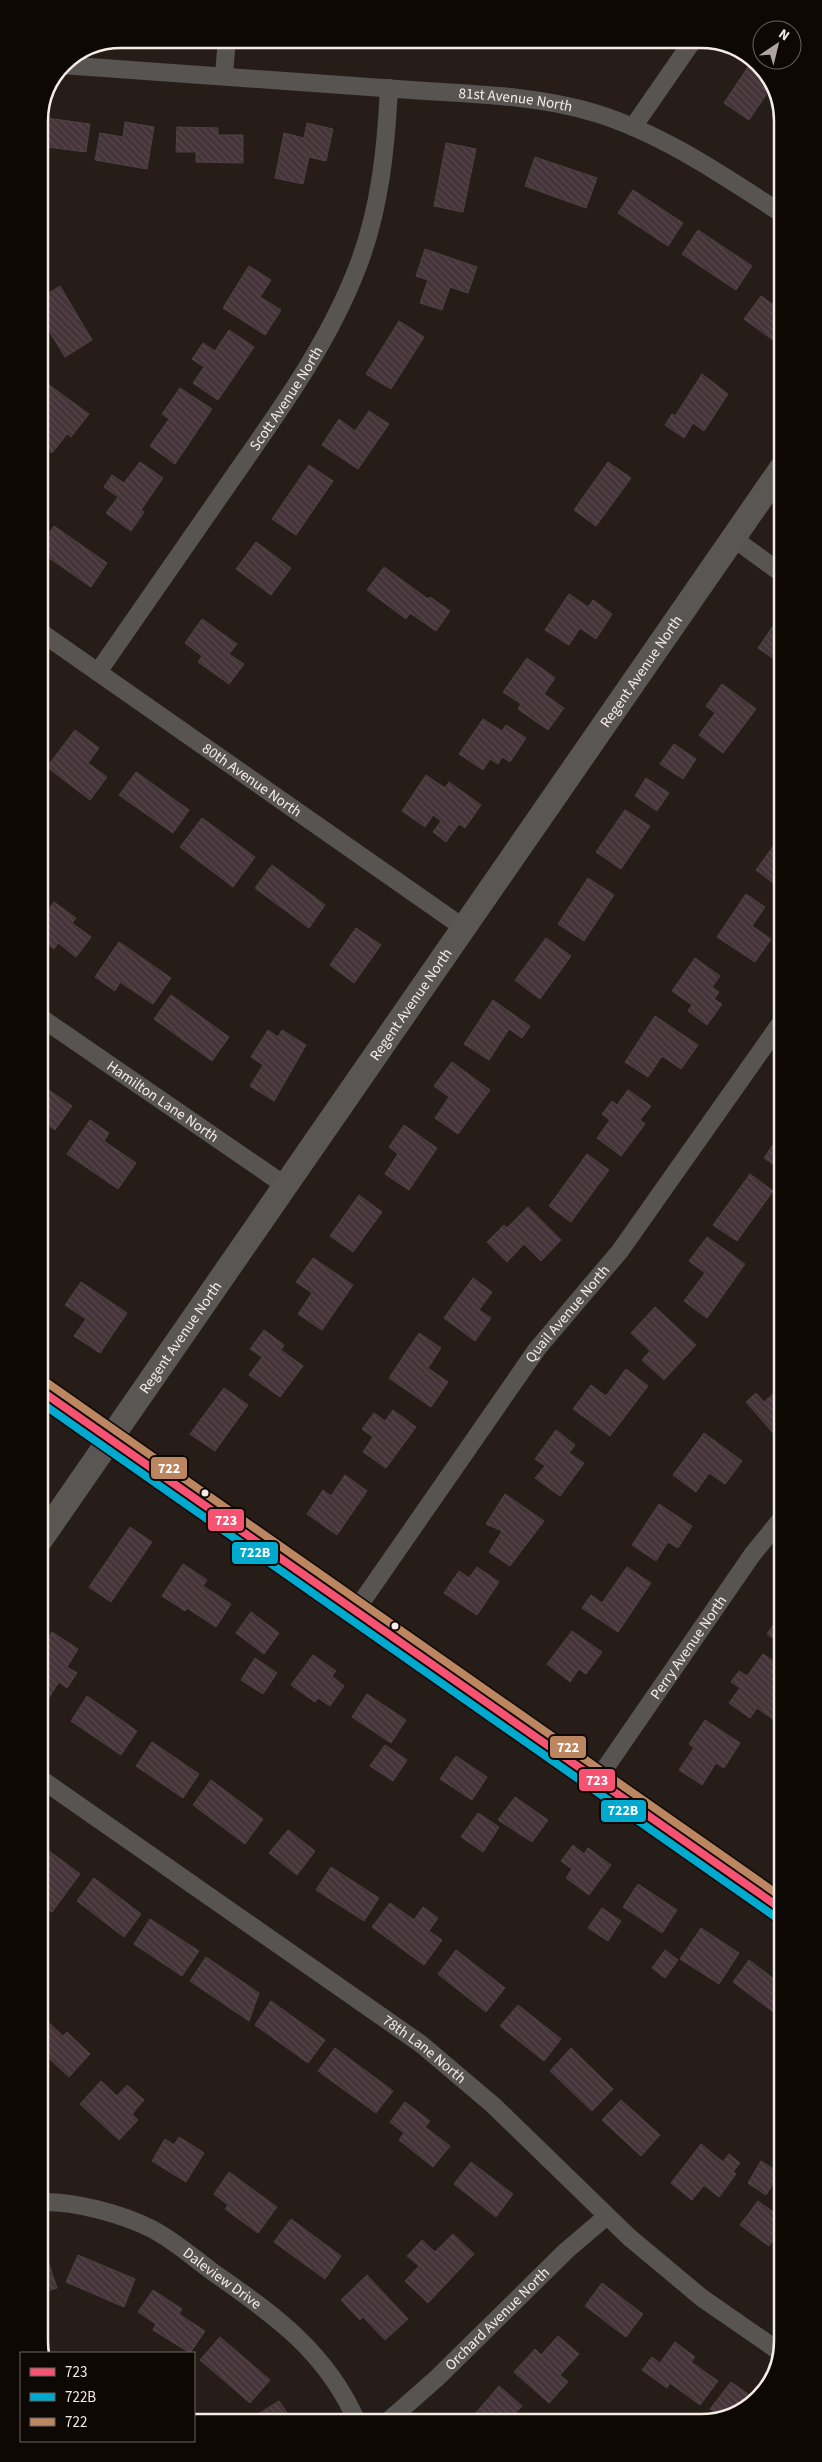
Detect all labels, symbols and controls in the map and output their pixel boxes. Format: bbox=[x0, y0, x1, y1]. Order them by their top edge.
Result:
north arrow bbox=[752, 20, 802, 70]
text: N bbox=[774, 24, 793, 46]
street label: 81st Avenue North bbox=[458, 83, 575, 118]
street label: Scott Avenue North bbox=[245, 343, 328, 455]
street label: Regent Avenue North bbox=[595, 611, 688, 732]
street label: 80th Avenue North bbox=[198, 738, 306, 822]
street label: Regent Avenue North bbox=[365, 944, 457, 1065]
street label: Hamilton Lane North bbox=[102, 1056, 223, 1148]
street label: Quail Avenue North bbox=[520, 1261, 615, 1367]
street label: Regent Avenue North bbox=[134, 1277, 227, 1398]
line badge: 722 bbox=[150, 1456, 188, 1480]
text: 722 bbox=[158, 1459, 180, 1479]
unlabelled marker bbox=[200, 1488, 210, 1498]
line badge: 723 bbox=[207, 1508, 245, 1532]
text: 723 bbox=[215, 1511, 237, 1531]
line badge: 722B bbox=[231, 1541, 279, 1565]
text: 722B bbox=[240, 1543, 271, 1563]
street label: Perry Avenue North bbox=[645, 1591, 732, 1704]
unlabelled marker bbox=[390, 1621, 400, 1631]
line badge: 722 bbox=[549, 1735, 587, 1759]
text: 722 bbox=[557, 1738, 579, 1758]
line badge: 723 bbox=[578, 1768, 616, 1792]
text: 723 bbox=[586, 1771, 608, 1791]
line badge: 722B bbox=[600, 1799, 647, 1823]
text: 722B bbox=[608, 1801, 639, 1821]
street label: 78th Lane North bbox=[378, 2010, 470, 2089]
street label: Daleview Drive bbox=[178, 2243, 266, 2314]
street label: Orchard Avenue North bbox=[440, 2263, 555, 2376]
legend bbox=[20, 2352, 195, 2442]
text: 723 bbox=[65, 2362, 87, 2383]
text: 722B bbox=[65, 2387, 96, 2408]
text: 722 bbox=[65, 2412, 87, 2433]

